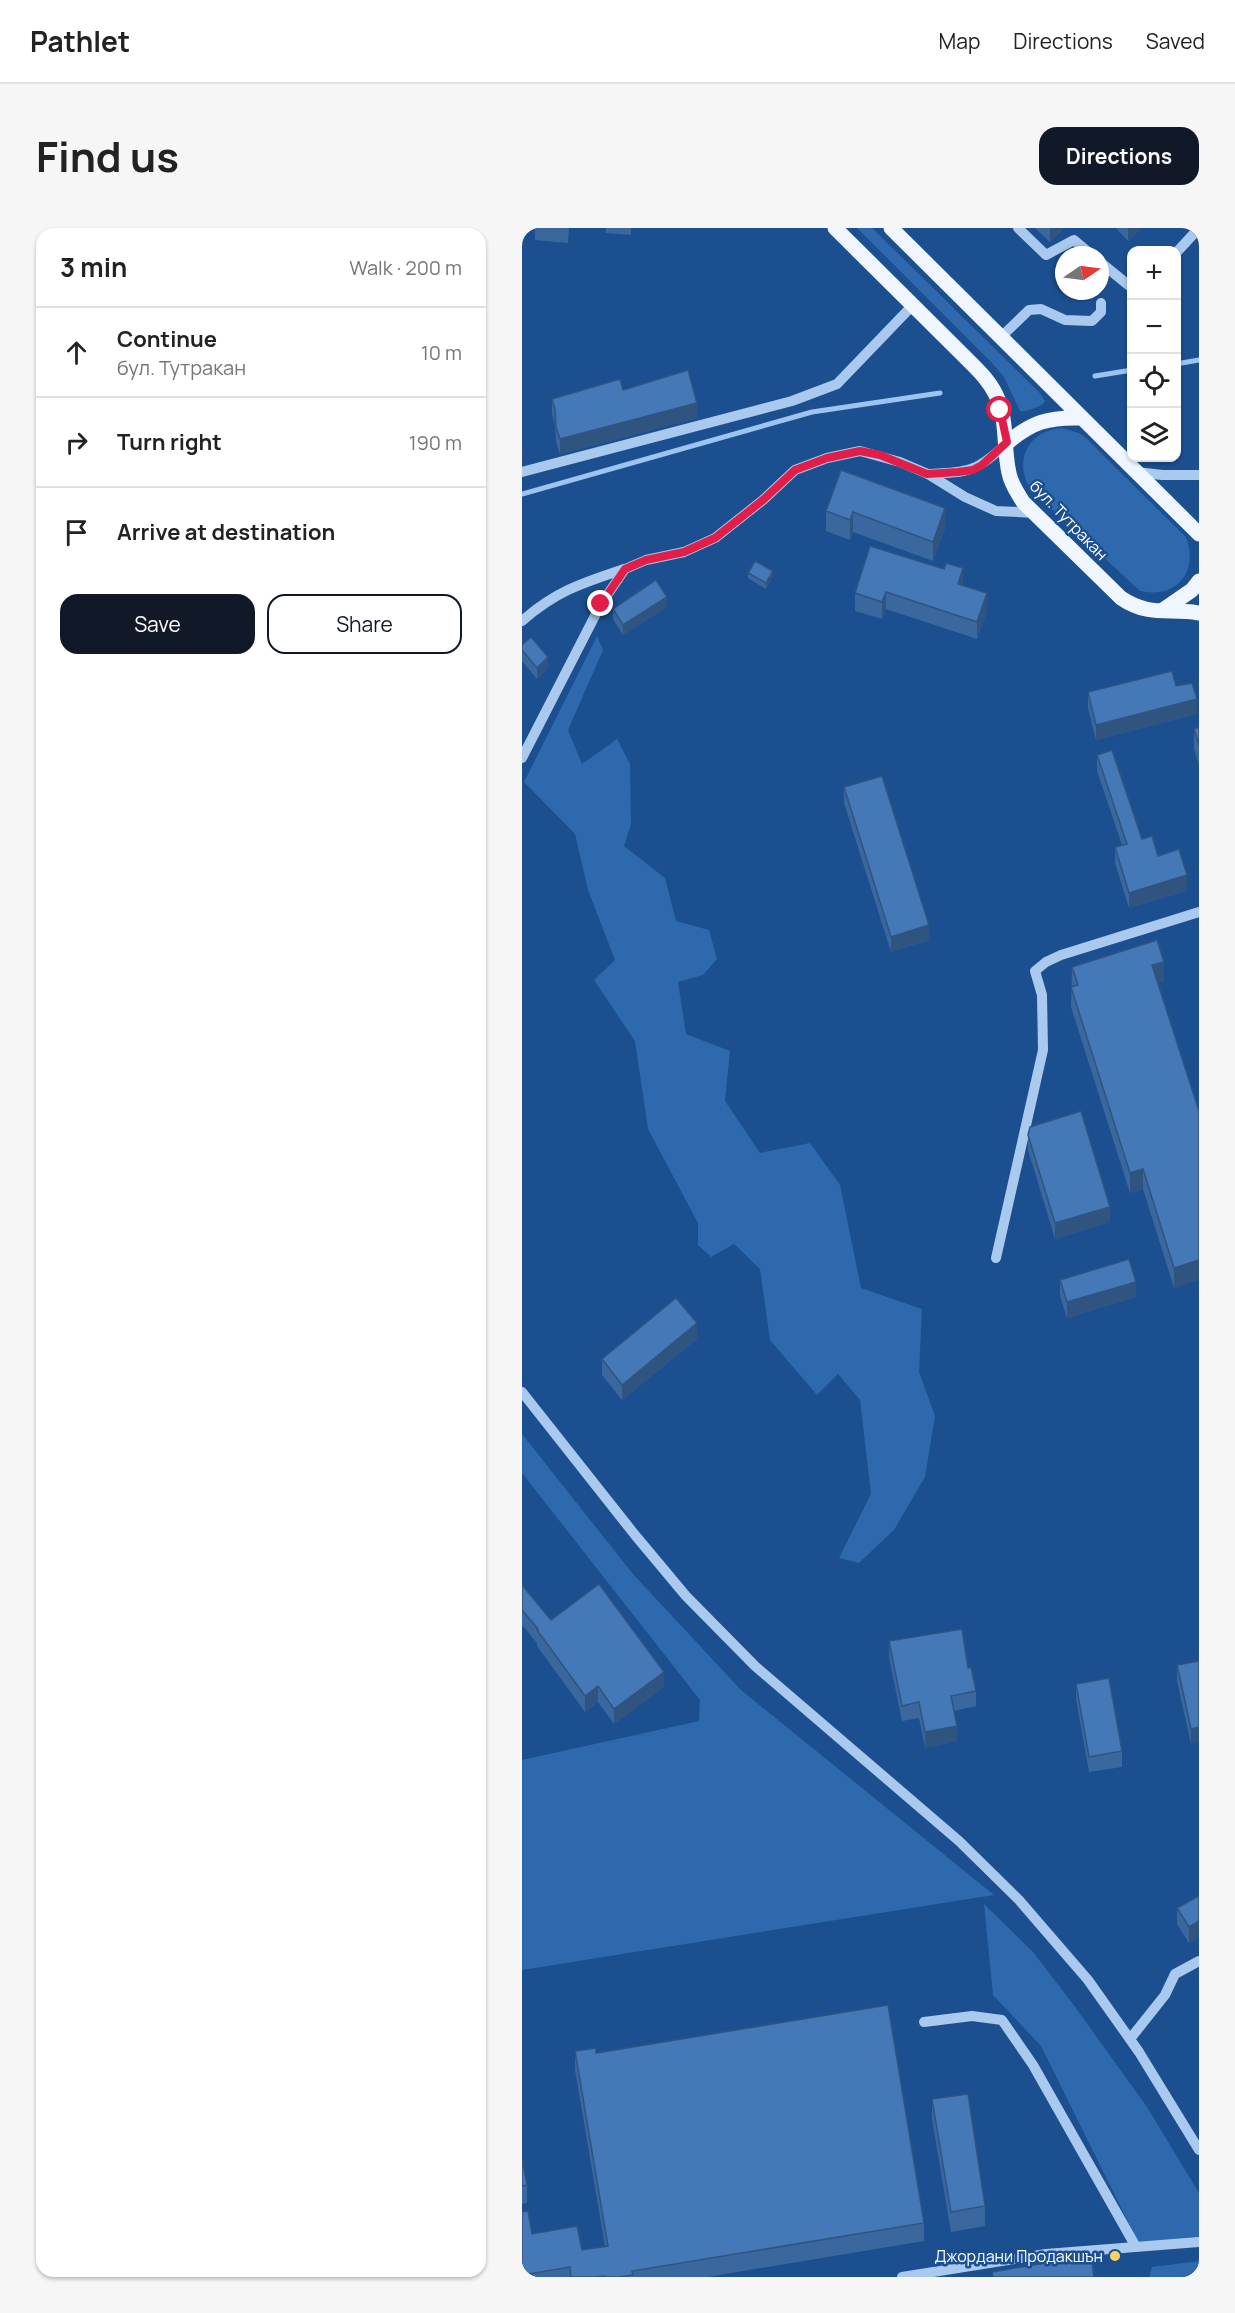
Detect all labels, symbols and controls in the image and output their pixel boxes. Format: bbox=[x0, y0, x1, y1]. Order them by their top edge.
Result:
text: Pathlet bbox=[30, 22, 130, 60]
text: Map bbox=[939, 27, 980, 55]
text: Directions bbox=[1013, 27, 1113, 55]
text: Saved bbox=[1146, 27, 1205, 55]
text: Find us bbox=[36, 127, 179, 185]
button: Directions bbox=[1039, 127, 1199, 185]
north arrow bbox=[1055, 246, 1109, 300]
map controls bbox=[1127, 246, 1181, 462]
button: + bbox=[1127, 246, 1181, 300]
text: 3 min bbox=[60, 249, 127, 285]
text: Walk · 200 m bbox=[349, 254, 462, 281]
button: − bbox=[1127, 300, 1181, 354]
text: Continue bbox=[117, 324, 217, 354]
icon: ahead bbox=[60, 336, 93, 369]
text: 10 m bbox=[421, 339, 462, 366]
text: бул. Тутракан bbox=[117, 354, 246, 381]
button: locate bbox=[1127, 354, 1181, 408]
route start bbox=[986, 396, 1012, 422]
button: layers bbox=[1127, 408, 1181, 462]
icon: right bbox=[60, 426, 93, 459]
text: Turn right bbox=[117, 427, 222, 457]
text: 190 m bbox=[409, 429, 462, 456]
street label: бул. Тутракан bbox=[1025, 475, 1113, 565]
icon: arrive bbox=[60, 516, 93, 549]
text: Arrive at destination bbox=[117, 517, 335, 547]
route end bbox=[587, 590, 613, 616]
button: Save bbox=[60, 594, 255, 654]
button: Share bbox=[267, 594, 462, 654]
place label: Джордани Продакшън bbox=[934, 2245, 1103, 2267]
marker: Джордани Продакшън bbox=[1108, 2249, 1122, 2263]

